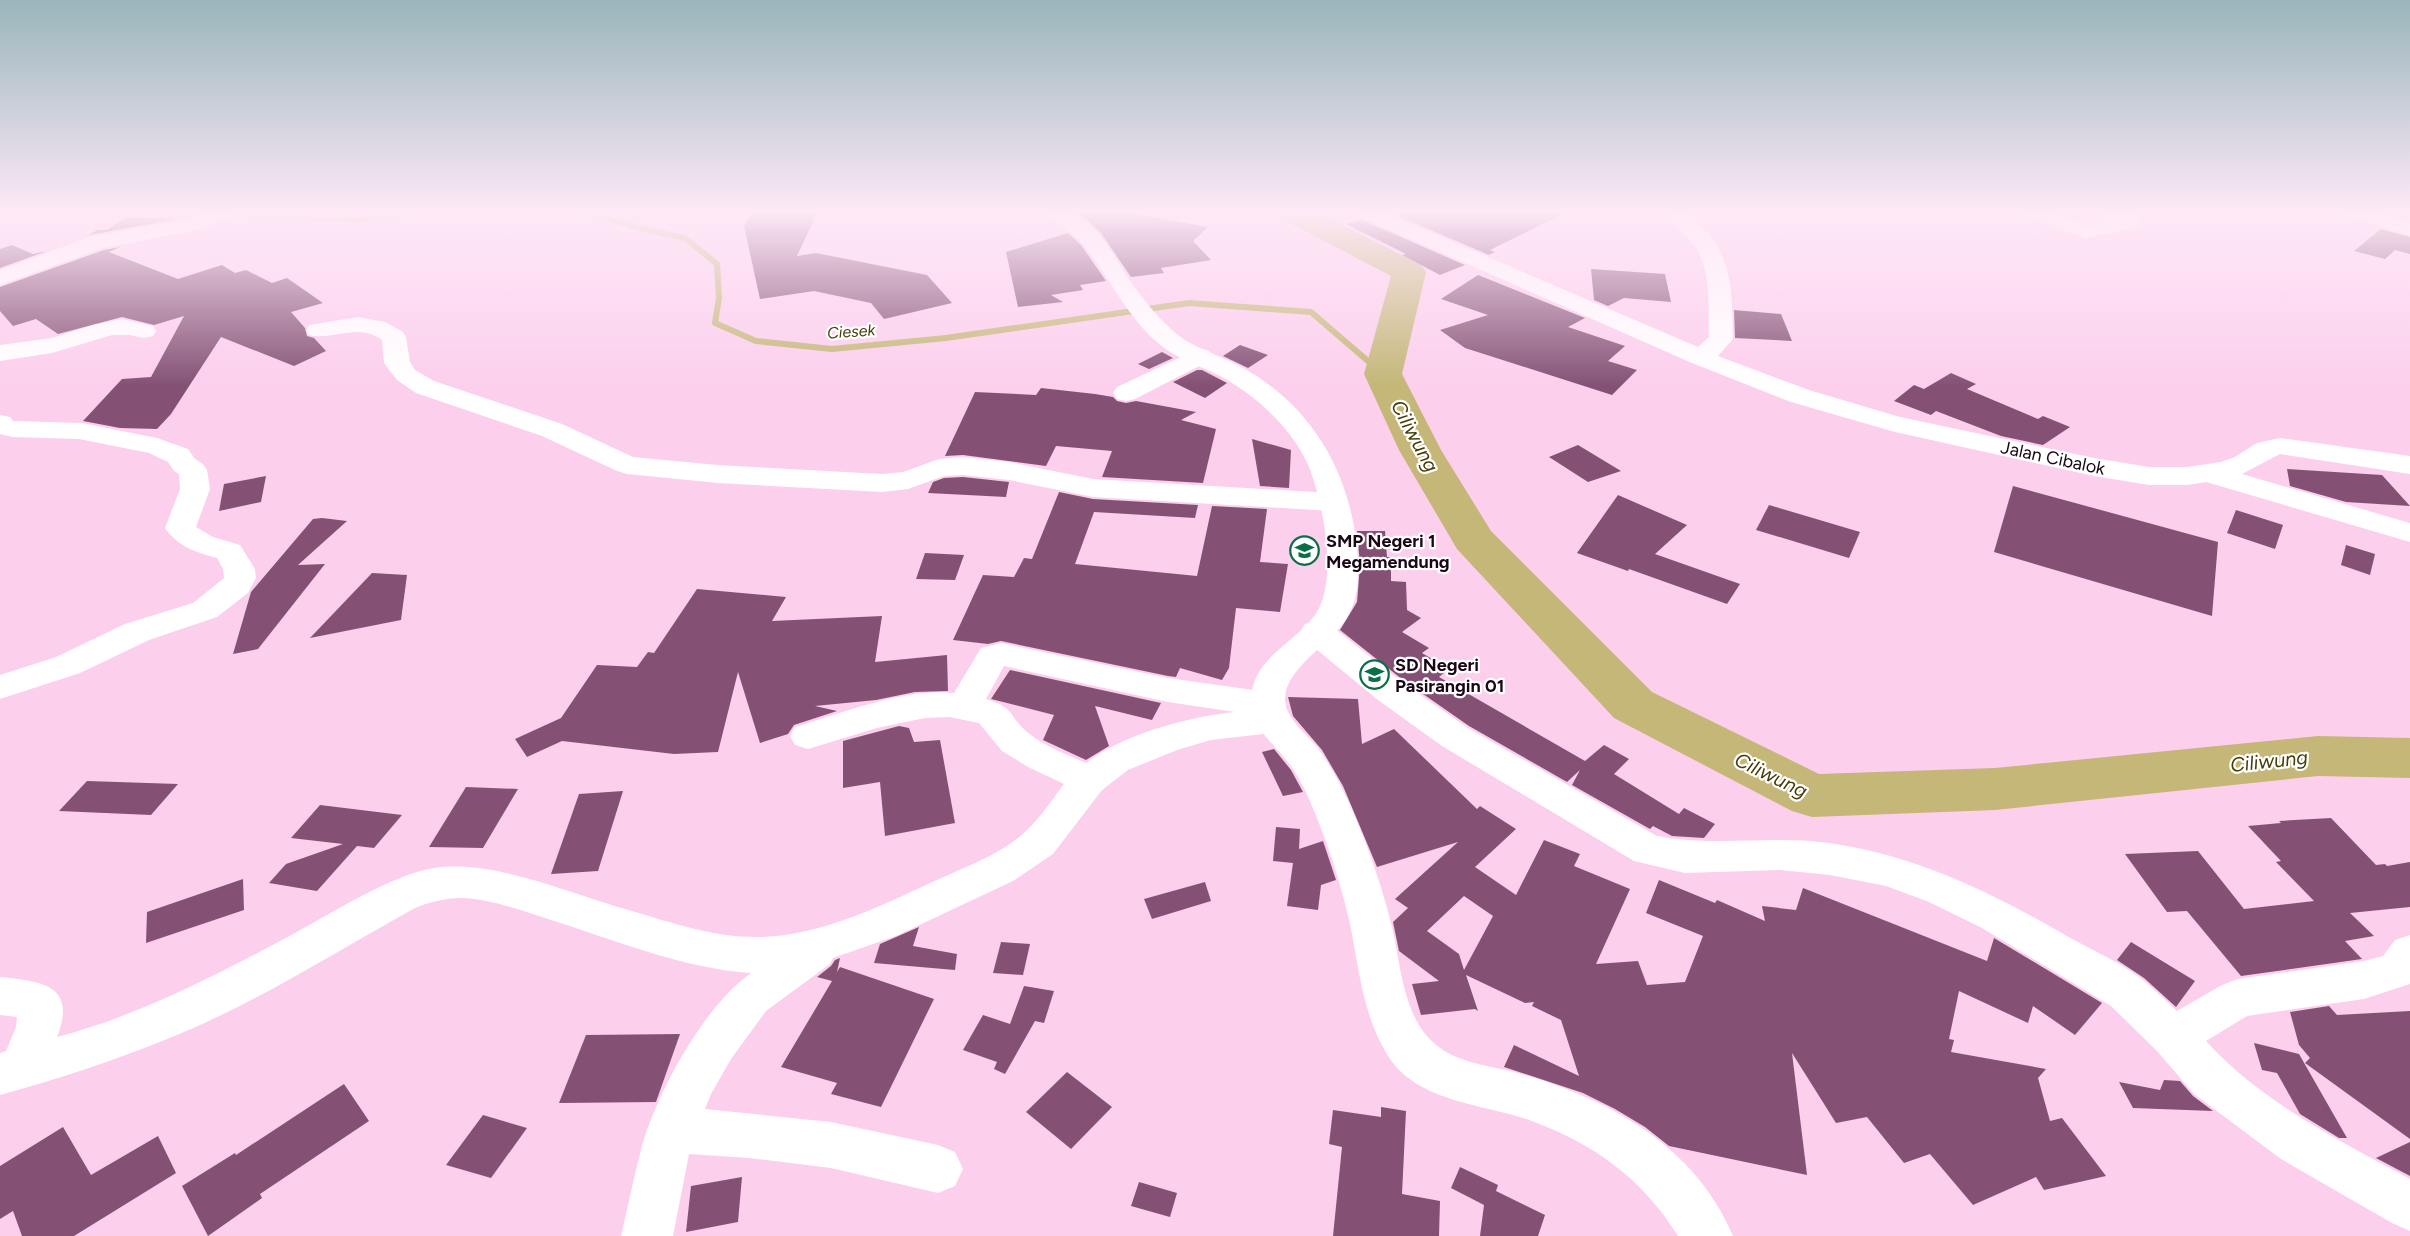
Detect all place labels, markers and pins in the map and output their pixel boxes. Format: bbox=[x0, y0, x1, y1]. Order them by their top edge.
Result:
place label: SMP Negeri 1 Megamendung bbox=[1326, 530, 1450, 573]
school or university icon: SMP Negeri 1 Megamendung bbox=[1289, 535, 1321, 567]
place label: SD Negeri Pasirangin 01 bbox=[1395, 654, 1504, 697]
school or university icon: SD Negeri Pasirangin 01 bbox=[1358, 659, 1390, 691]

